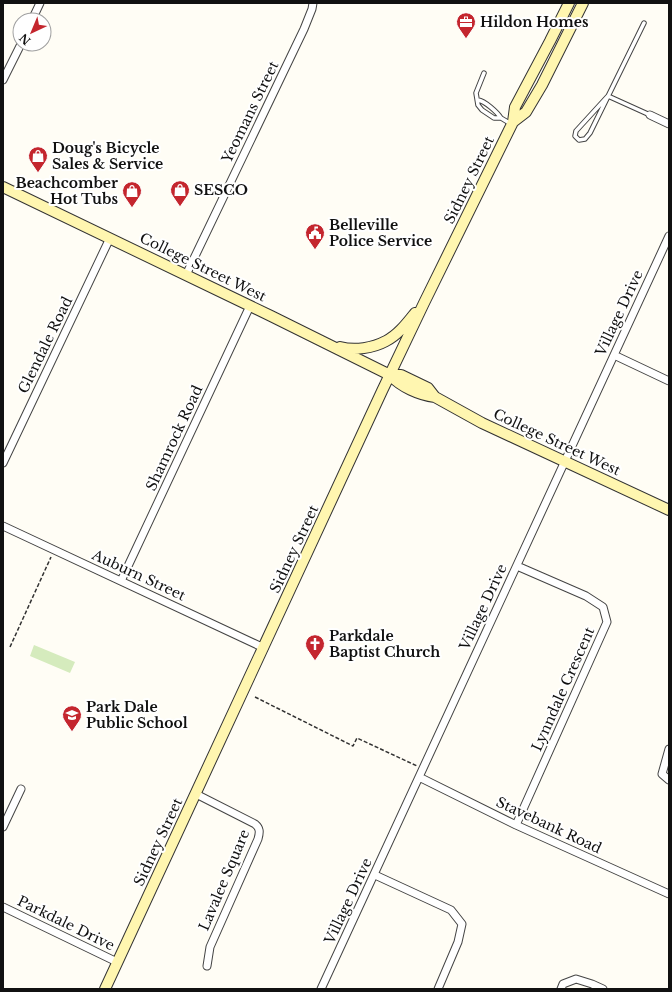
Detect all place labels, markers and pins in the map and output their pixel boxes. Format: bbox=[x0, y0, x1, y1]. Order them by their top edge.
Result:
office icon: Hildon Homes bbox=[455, 11, 477, 39]
place label: Hildon Homes bbox=[480, 13, 589, 31]
place label: Doug's Bicycle Sales & Service bbox=[52, 139, 163, 173]
shop icon: Doug's Bicycle Sales & Service bbox=[27, 145, 49, 173]
place label: Beachcomber Hot Tubs bbox=[16, 174, 118, 208]
shop icon: SESCO bbox=[169, 179, 191, 207]
shop icon: Beachcomber Hot Tubs bbox=[121, 180, 143, 208]
place label: SESCO bbox=[194, 181, 248, 199]
place label: Belleville Police Service bbox=[329, 216, 432, 250]
public building icon: Belleville Police Service bbox=[304, 222, 326, 250]
place label: Parkdale Baptist Church bbox=[329, 627, 440, 661]
church icon: Parkdale Baptist Church bbox=[304, 633, 326, 661]
place label: Park Dale Public School bbox=[86, 698, 188, 732]
school or university icon: Park Dale Public School bbox=[61, 704, 83, 732]

